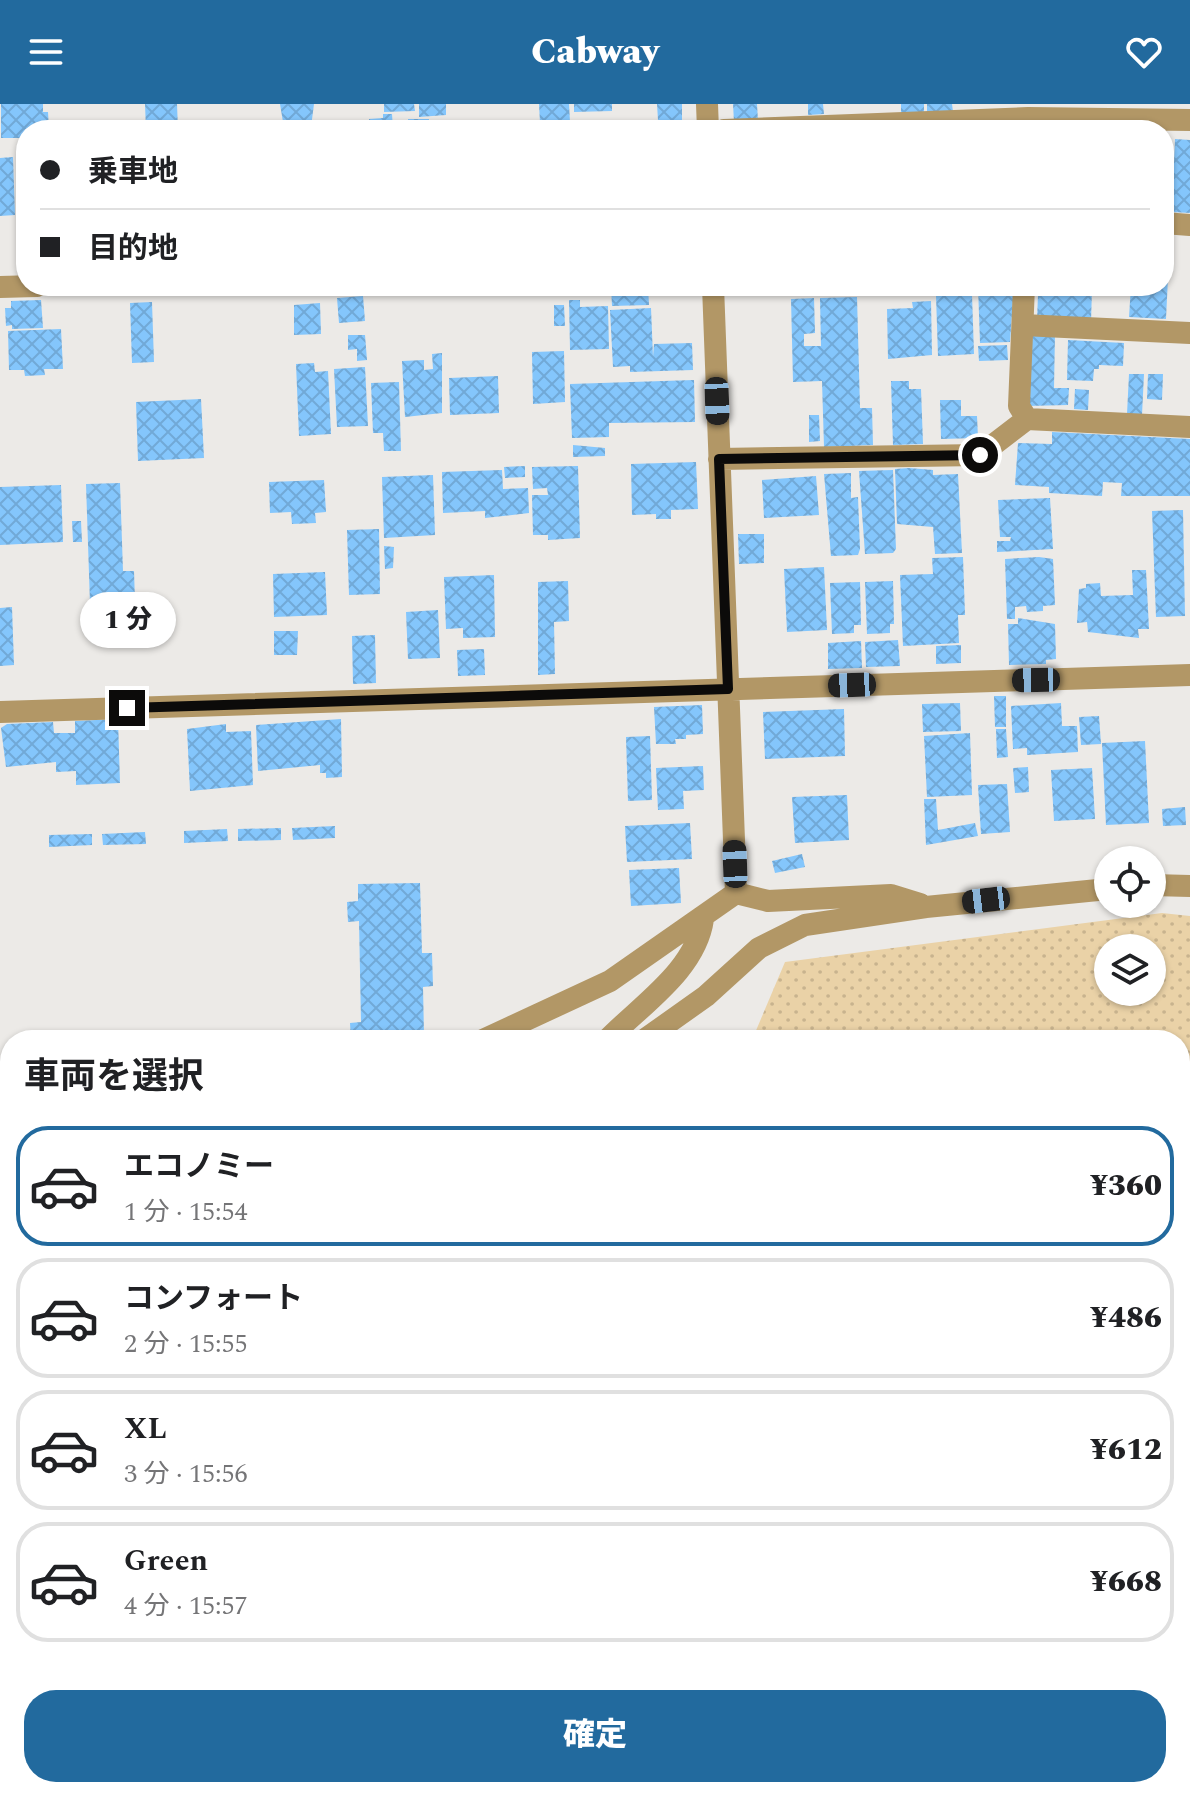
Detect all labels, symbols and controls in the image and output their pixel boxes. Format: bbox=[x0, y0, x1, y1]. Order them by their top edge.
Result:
text: Cabway bbox=[531, 25, 659, 80]
icon: menu bbox=[24, 30, 68, 74]
icon: heart bbox=[1122, 30, 1166, 74]
text: 乗車地 bbox=[88, 149, 178, 195]
text: 目的地 bbox=[88, 226, 178, 272]
car bbox=[704, 377, 730, 425]
route start bbox=[962, 437, 998, 473]
callout: 1 分 bbox=[79, 592, 175, 648]
text: 1 分 bbox=[104, 600, 152, 640]
car bbox=[1012, 668, 1060, 692]
car bbox=[828, 672, 876, 698]
route end bbox=[109, 690, 145, 726]
car bbox=[722, 840, 748, 888]
map controls bbox=[1094, 846, 1166, 1006]
button: locate bbox=[1094, 846, 1166, 918]
car bbox=[961, 885, 1011, 915]
button: layers bbox=[1094, 934, 1166, 1006]
text: 車両を選択 bbox=[24, 1050, 204, 1105]
text: エコノミー bbox=[124, 1144, 274, 1190]
icon: car bbox=[28, 1150, 100, 1222]
text: ¥360 bbox=[1090, 1163, 1162, 1209]
text: 1 分 · 15:54 bbox=[124, 1192, 248, 1232]
text: コンフォート bbox=[124, 1276, 303, 1322]
icon: car bbox=[28, 1282, 100, 1354]
text: ¥486 bbox=[1090, 1295, 1162, 1341]
text: 2 分 · 15:55 bbox=[124, 1324, 248, 1364]
text: XL bbox=[124, 1406, 167, 1452]
icon: car bbox=[28, 1414, 100, 1486]
text: ¥612 bbox=[1090, 1427, 1162, 1473]
text: 3 分 · 15:56 bbox=[124, 1454, 248, 1494]
text: Green bbox=[124, 1538, 208, 1584]
icon: car bbox=[28, 1546, 100, 1618]
text: ¥668 bbox=[1090, 1559, 1162, 1605]
text: 4 分 · 15:57 bbox=[124, 1586, 248, 1626]
button: 確定 bbox=[24, 1690, 1166, 1782]

